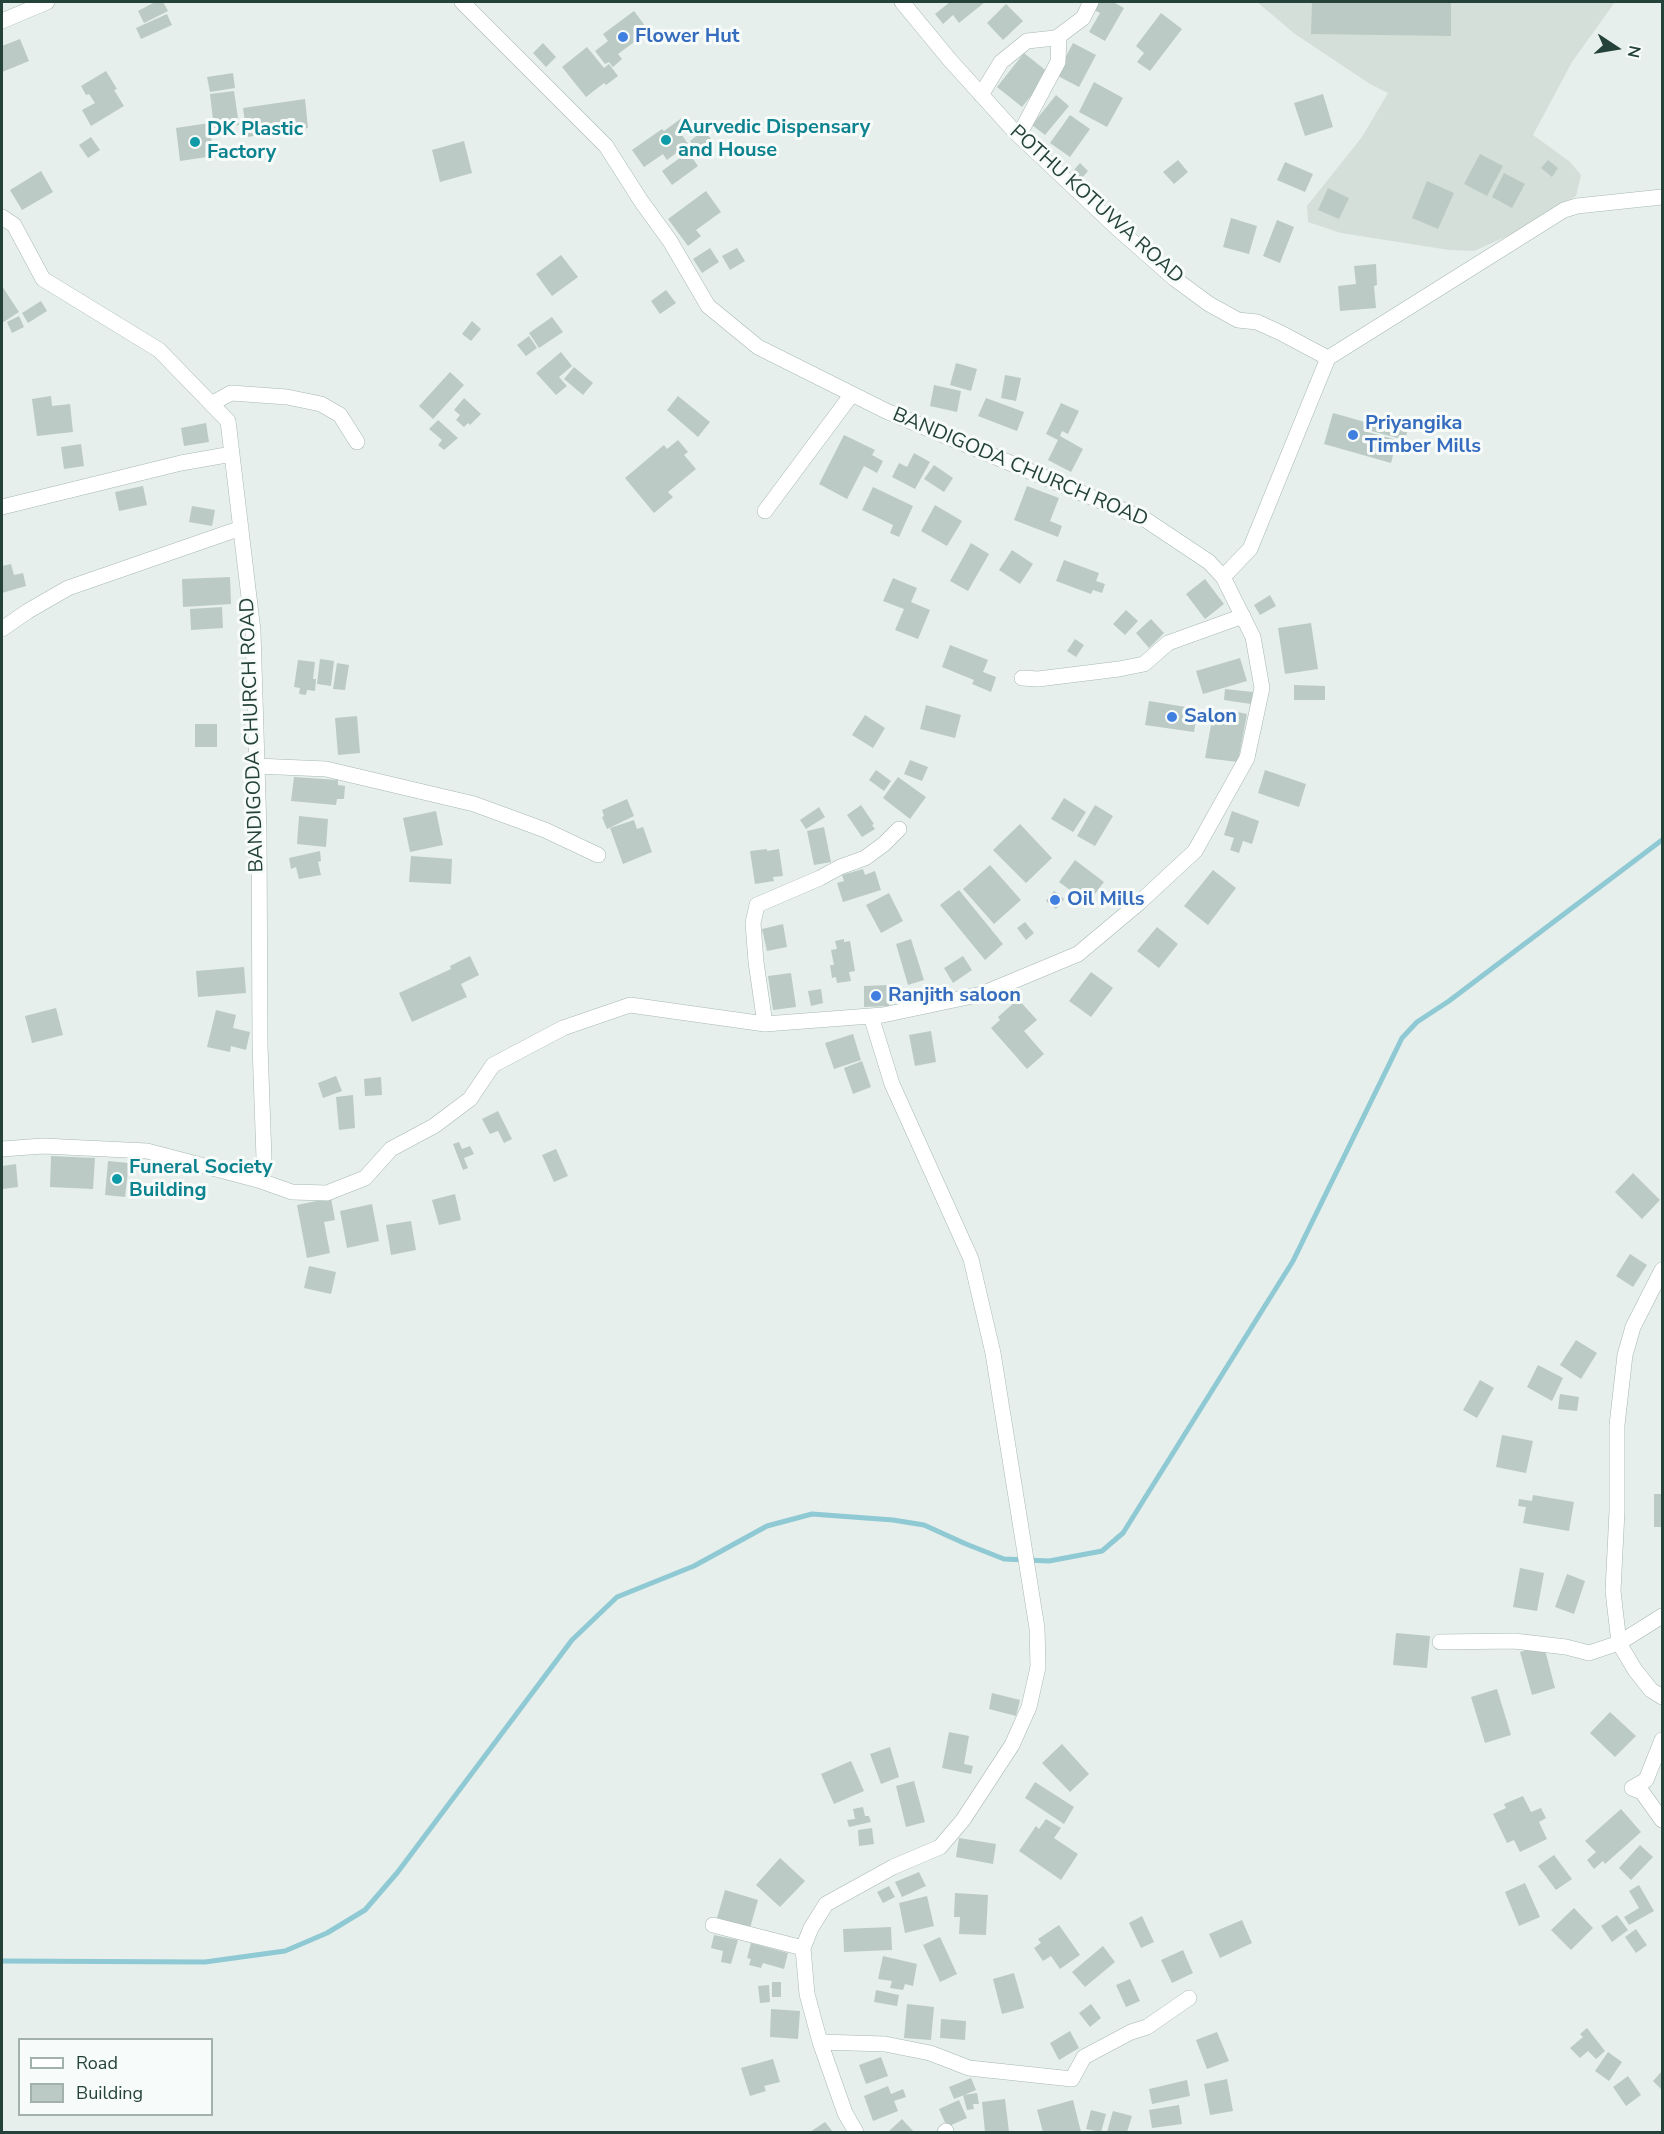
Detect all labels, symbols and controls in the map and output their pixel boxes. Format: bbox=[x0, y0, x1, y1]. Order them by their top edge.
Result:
north arrow bbox=[1586, 18, 1646, 78]
place label: Flower Hut bbox=[635, 25, 739, 49]
marker: Flower Hut bbox=[616, 30, 630, 44]
text: N bbox=[1622, 44, 1646, 60]
place label: Aurvedic Dispensary and House bbox=[678, 116, 870, 163]
place label: DK Plastic Factory bbox=[207, 118, 303, 165]
street label: POTHU KOTUWA ROAD bbox=[1004, 121, 1188, 289]
marker: Aurvedic Dispensary and House bbox=[659, 133, 673, 147]
marker: DK Plastic Factory bbox=[188, 135, 202, 149]
street label: BANDIGODA CHURCH ROAD bbox=[889, 403, 1151, 533]
place label: Priyangika Timber Mills bbox=[1365, 412, 1481, 459]
marker: Priyangika Timber Mills bbox=[1346, 428, 1360, 442]
street label: BANDIGODA CHURCH ROAD bbox=[236, 597, 270, 873]
place label: Salon bbox=[1184, 705, 1237, 729]
marker: Salon bbox=[1165, 710, 1179, 724]
place label: Oil Mills bbox=[1067, 888, 1144, 912]
marker: Oil Mills bbox=[1048, 893, 1062, 907]
place label: Ranjith saloon bbox=[888, 984, 1021, 1008]
marker: Ranjith saloon bbox=[869, 989, 883, 1003]
place label: Funeral Society Building bbox=[129, 1156, 272, 1203]
marker: Funeral Society Building bbox=[110, 1172, 124, 1186]
legend bbox=[18, 2038, 213, 2116]
text: Road bbox=[76, 2051, 118, 2075]
text: Building bbox=[76, 2081, 143, 2105]

